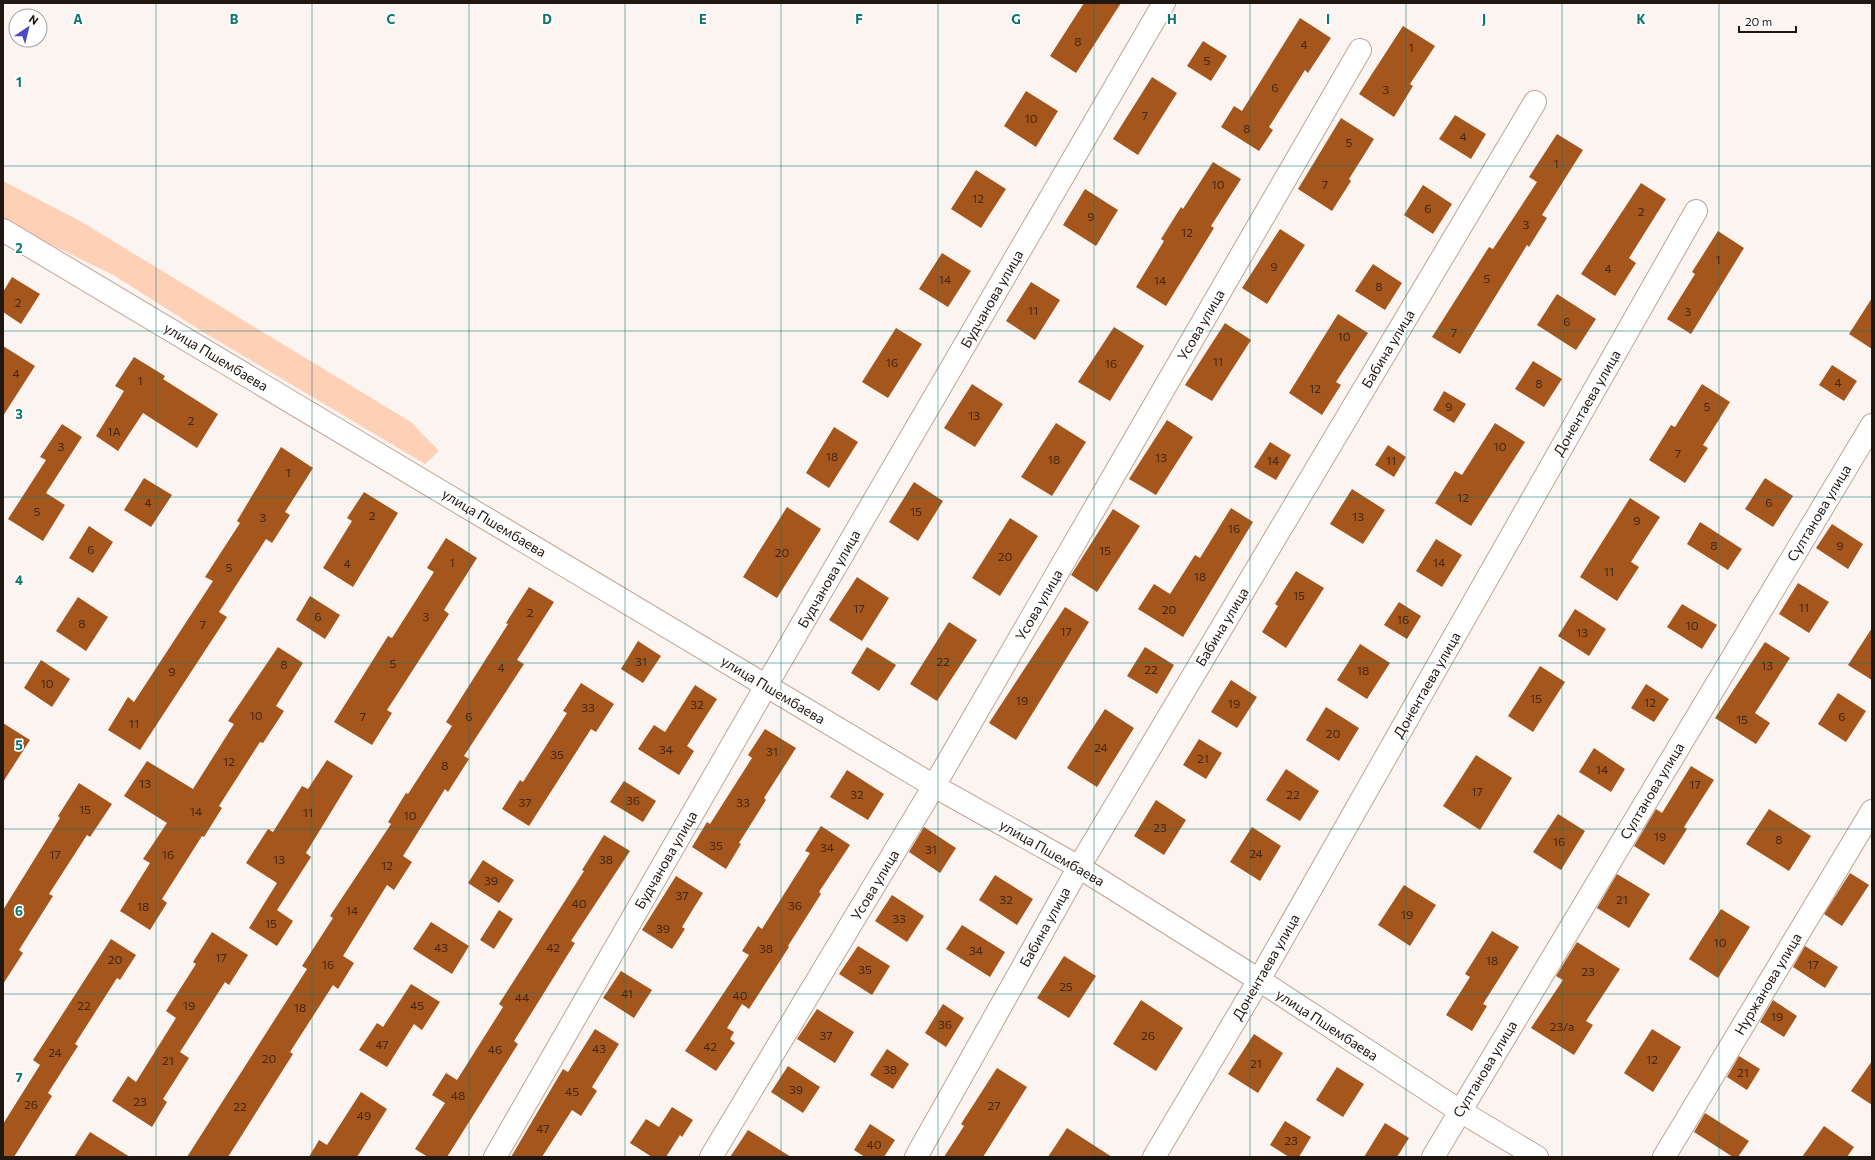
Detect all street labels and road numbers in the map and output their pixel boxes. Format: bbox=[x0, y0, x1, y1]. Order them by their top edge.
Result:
street label: Будчанова улица bbox=[957, 247, 1026, 351]
street label: Усова улица bbox=[1173, 286, 1228, 363]
street label: Бабина улица bbox=[1357, 306, 1418, 391]
street label: улица Пшембаева bbox=[161, 319, 271, 394]
street label: Донентаева улица bbox=[1549, 347, 1624, 459]
street label: Султанова улица bbox=[1783, 461, 1854, 564]
street label: улица Пшембаева bbox=[439, 485, 549, 560]
street label: Будчанова улица bbox=[794, 527, 863, 631]
street label: Усова улица bbox=[1011, 566, 1066, 643]
street label: Бабина улица bbox=[1191, 584, 1252, 669]
street label: Донентаева улица bbox=[1389, 629, 1464, 741]
street label: улица Пшембаева bbox=[718, 652, 828, 727]
street label: Султанова улица bbox=[1616, 739, 1687, 842]
street label: Будчанова улица bbox=[631, 808, 700, 912]
street label: улица Пшембаева bbox=[997, 816, 1108, 889]
street label: Усова улица bbox=[847, 846, 902, 923]
street label: Бабина улица bbox=[1016, 884, 1074, 970]
street label: Донентаева улица bbox=[1228, 911, 1303, 1023]
street label: Нуржанова улица bbox=[1730, 930, 1805, 1038]
street label: улица Пшембаева bbox=[1273, 985, 1381, 1064]
street label: Султанова улица bbox=[1449, 1017, 1520, 1120]

